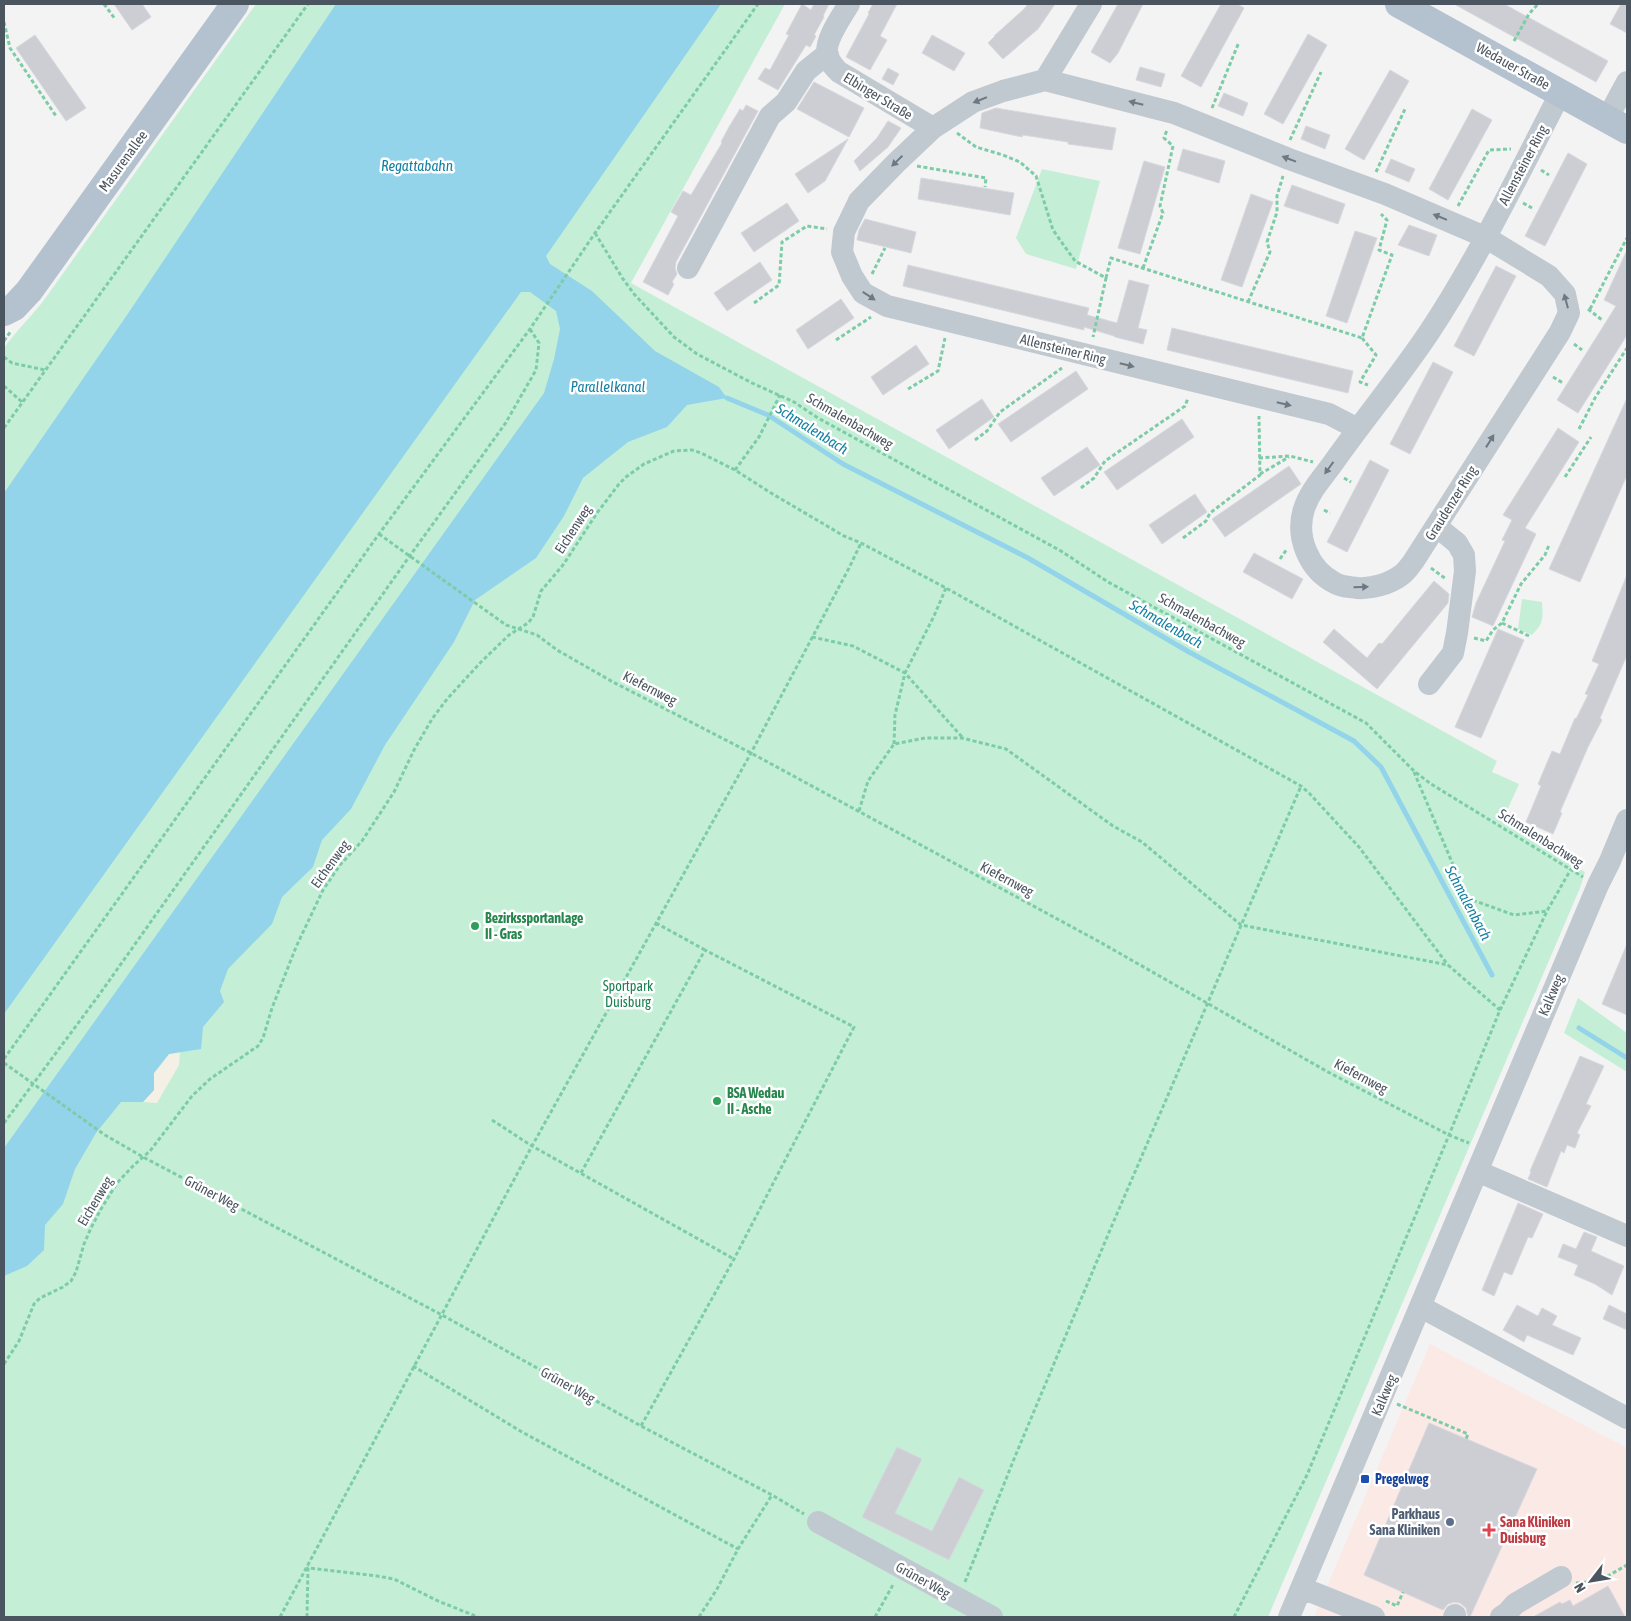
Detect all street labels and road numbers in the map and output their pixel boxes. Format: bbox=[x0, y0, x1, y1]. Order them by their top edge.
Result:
street label: Wedauer Straße bbox=[1473, 39, 1553, 93]
street label: Elbinger Straße bbox=[841, 69, 915, 123]
street label: Allensteiner Ring bbox=[1495, 122, 1551, 208]
street label: Masurenallee bbox=[96, 127, 150, 195]
street label: Allensteiner Ring bbox=[1018, 331, 1108, 367]
street label: Schmalenbachweg bbox=[804, 390, 896, 452]
street label: Graudenzer Ring bbox=[1422, 463, 1480, 543]
street label: Eichenweg bbox=[551, 502, 595, 556]
street label: Schmalenbachweg bbox=[1156, 589, 1248, 651]
street label: Kiefernweg bbox=[620, 668, 680, 708]
street label: Schmalenbachweg bbox=[1496, 806, 1586, 870]
street label: Eichenweg bbox=[307, 837, 353, 891]
street label: Kiefernweg bbox=[978, 858, 1036, 900]
street label: Kalkweg bbox=[1535, 972, 1567, 1018]
street label: Kiefernweg bbox=[1332, 1055, 1390, 1097]
street label: Grüner Weg bbox=[182, 1172, 242, 1214]
street label: Eichenweg bbox=[74, 1173, 116, 1229]
street label: Grüner Weg bbox=[538, 1364, 598, 1406]
street label: Kalkweg bbox=[1368, 1372, 1400, 1418]
street label: Grüner Weg bbox=[893, 1559, 953, 1601]

